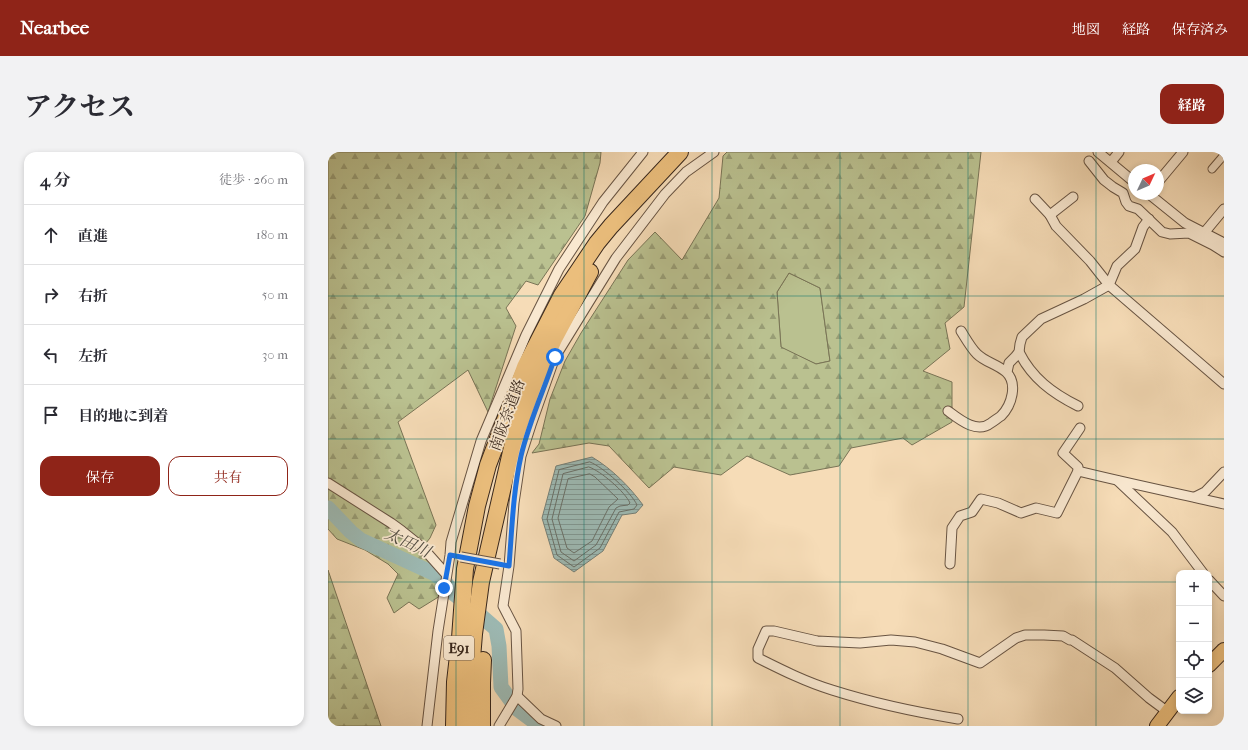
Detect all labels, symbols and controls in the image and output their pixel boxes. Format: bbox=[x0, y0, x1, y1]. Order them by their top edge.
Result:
text: Nearbee bbox=[20, 17, 89, 39]
text: 地図 bbox=[1072, 21, 1100, 38]
text: 経路 bbox=[1122, 21, 1150, 38]
text: 保存済み bbox=[1172, 21, 1228, 38]
button: 経路 bbox=[1160, 84, 1224, 124]
text: アクセス bbox=[24, 90, 135, 123]
north arrow bbox=[1128, 164, 1164, 200]
text: 4 分 bbox=[40, 170, 71, 190]
text: 徒歩 · 260 m bbox=[219, 172, 288, 187]
icon: ahead bbox=[40, 224, 62, 246]
text: 直進 bbox=[78, 227, 108, 245]
text: 180 m bbox=[256, 227, 288, 242]
icon: right bbox=[40, 284, 62, 306]
text: 右折 bbox=[78, 287, 108, 305]
text: 50 m bbox=[262, 287, 288, 302]
icon: left bbox=[40, 344, 62, 366]
text: 左折 bbox=[78, 347, 108, 365]
text: 30 m bbox=[262, 347, 288, 362]
route start bbox=[546, 348, 564, 366]
street label: 南阪奈道路 bbox=[486, 377, 528, 453]
icon: arrive bbox=[40, 404, 62, 426]
text: 目的地に到着 bbox=[78, 407, 168, 425]
button: 保存 bbox=[40, 456, 160, 496]
button: 共有 bbox=[168, 456, 288, 496]
water label: 太田川 bbox=[382, 524, 435, 562]
map controls bbox=[1176, 570, 1212, 714]
button: + bbox=[1176, 570, 1212, 606]
route end bbox=[435, 579, 453, 597]
button: − bbox=[1176, 606, 1212, 642]
road number: E91 bbox=[444, 636, 474, 660]
button: locate bbox=[1176, 642, 1212, 678]
button: layers bbox=[1176, 678, 1212, 714]

